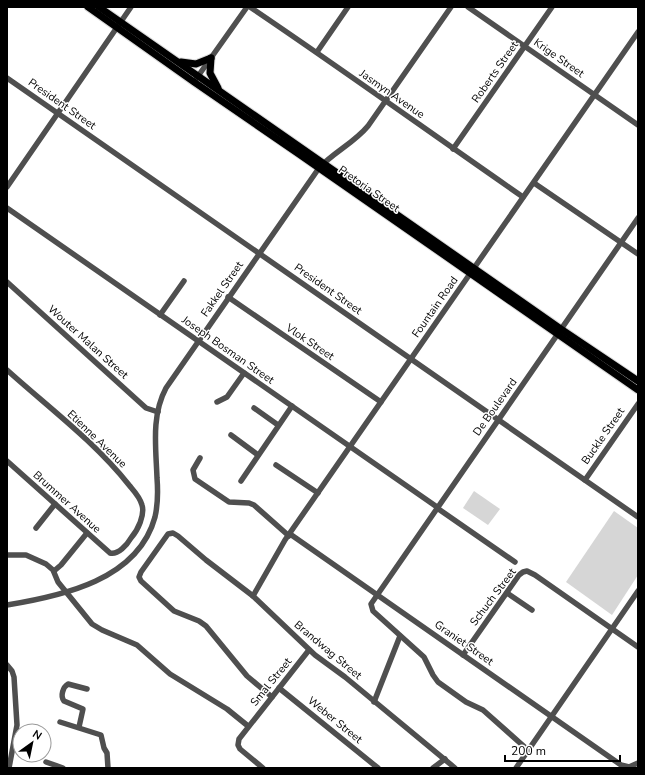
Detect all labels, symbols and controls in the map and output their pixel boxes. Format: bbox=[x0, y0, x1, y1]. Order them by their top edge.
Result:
street label: Krige Street bbox=[531, 35, 587, 81]
street label: Roberts Street bbox=[468, 38, 522, 106]
street label: Jasmyn Avenue bbox=[356, 65, 428, 122]
street label: President Street bbox=[25, 75, 99, 133]
street label: Pretoria Street bbox=[335, 162, 403, 216]
street label: Fakkel Street bbox=[197, 258, 247, 320]
street label: President Street bbox=[291, 260, 365, 318]
street label: Fountain Road bbox=[408, 274, 462, 340]
street label: Wouter Malan Street bbox=[44, 302, 132, 382]
street label: Joseph Bosman Street bbox=[178, 312, 277, 388]
street label: Vlok Street bbox=[282, 320, 337, 364]
street label: De Boulevard bbox=[470, 375, 520, 439]
street label: Buckle Street bbox=[578, 405, 628, 467]
street label: Etienne Avenue bbox=[64, 407, 130, 471]
street label: Brummer Avenue bbox=[30, 468, 104, 537]
street label: Schuch Street bbox=[466, 565, 520, 629]
street label: Brandwag Street bbox=[291, 617, 365, 683]
street label: Graniet Street bbox=[431, 617, 497, 669]
street label: Smal Street bbox=[247, 655, 295, 709]
street label: Weber Street bbox=[304, 693, 366, 747]
north arrow bbox=[12, 723, 52, 763]
text: N bbox=[30, 727, 45, 744]
scale bar bbox=[505, 737, 620, 763]
text: 200 m bbox=[511, 743, 546, 759]

